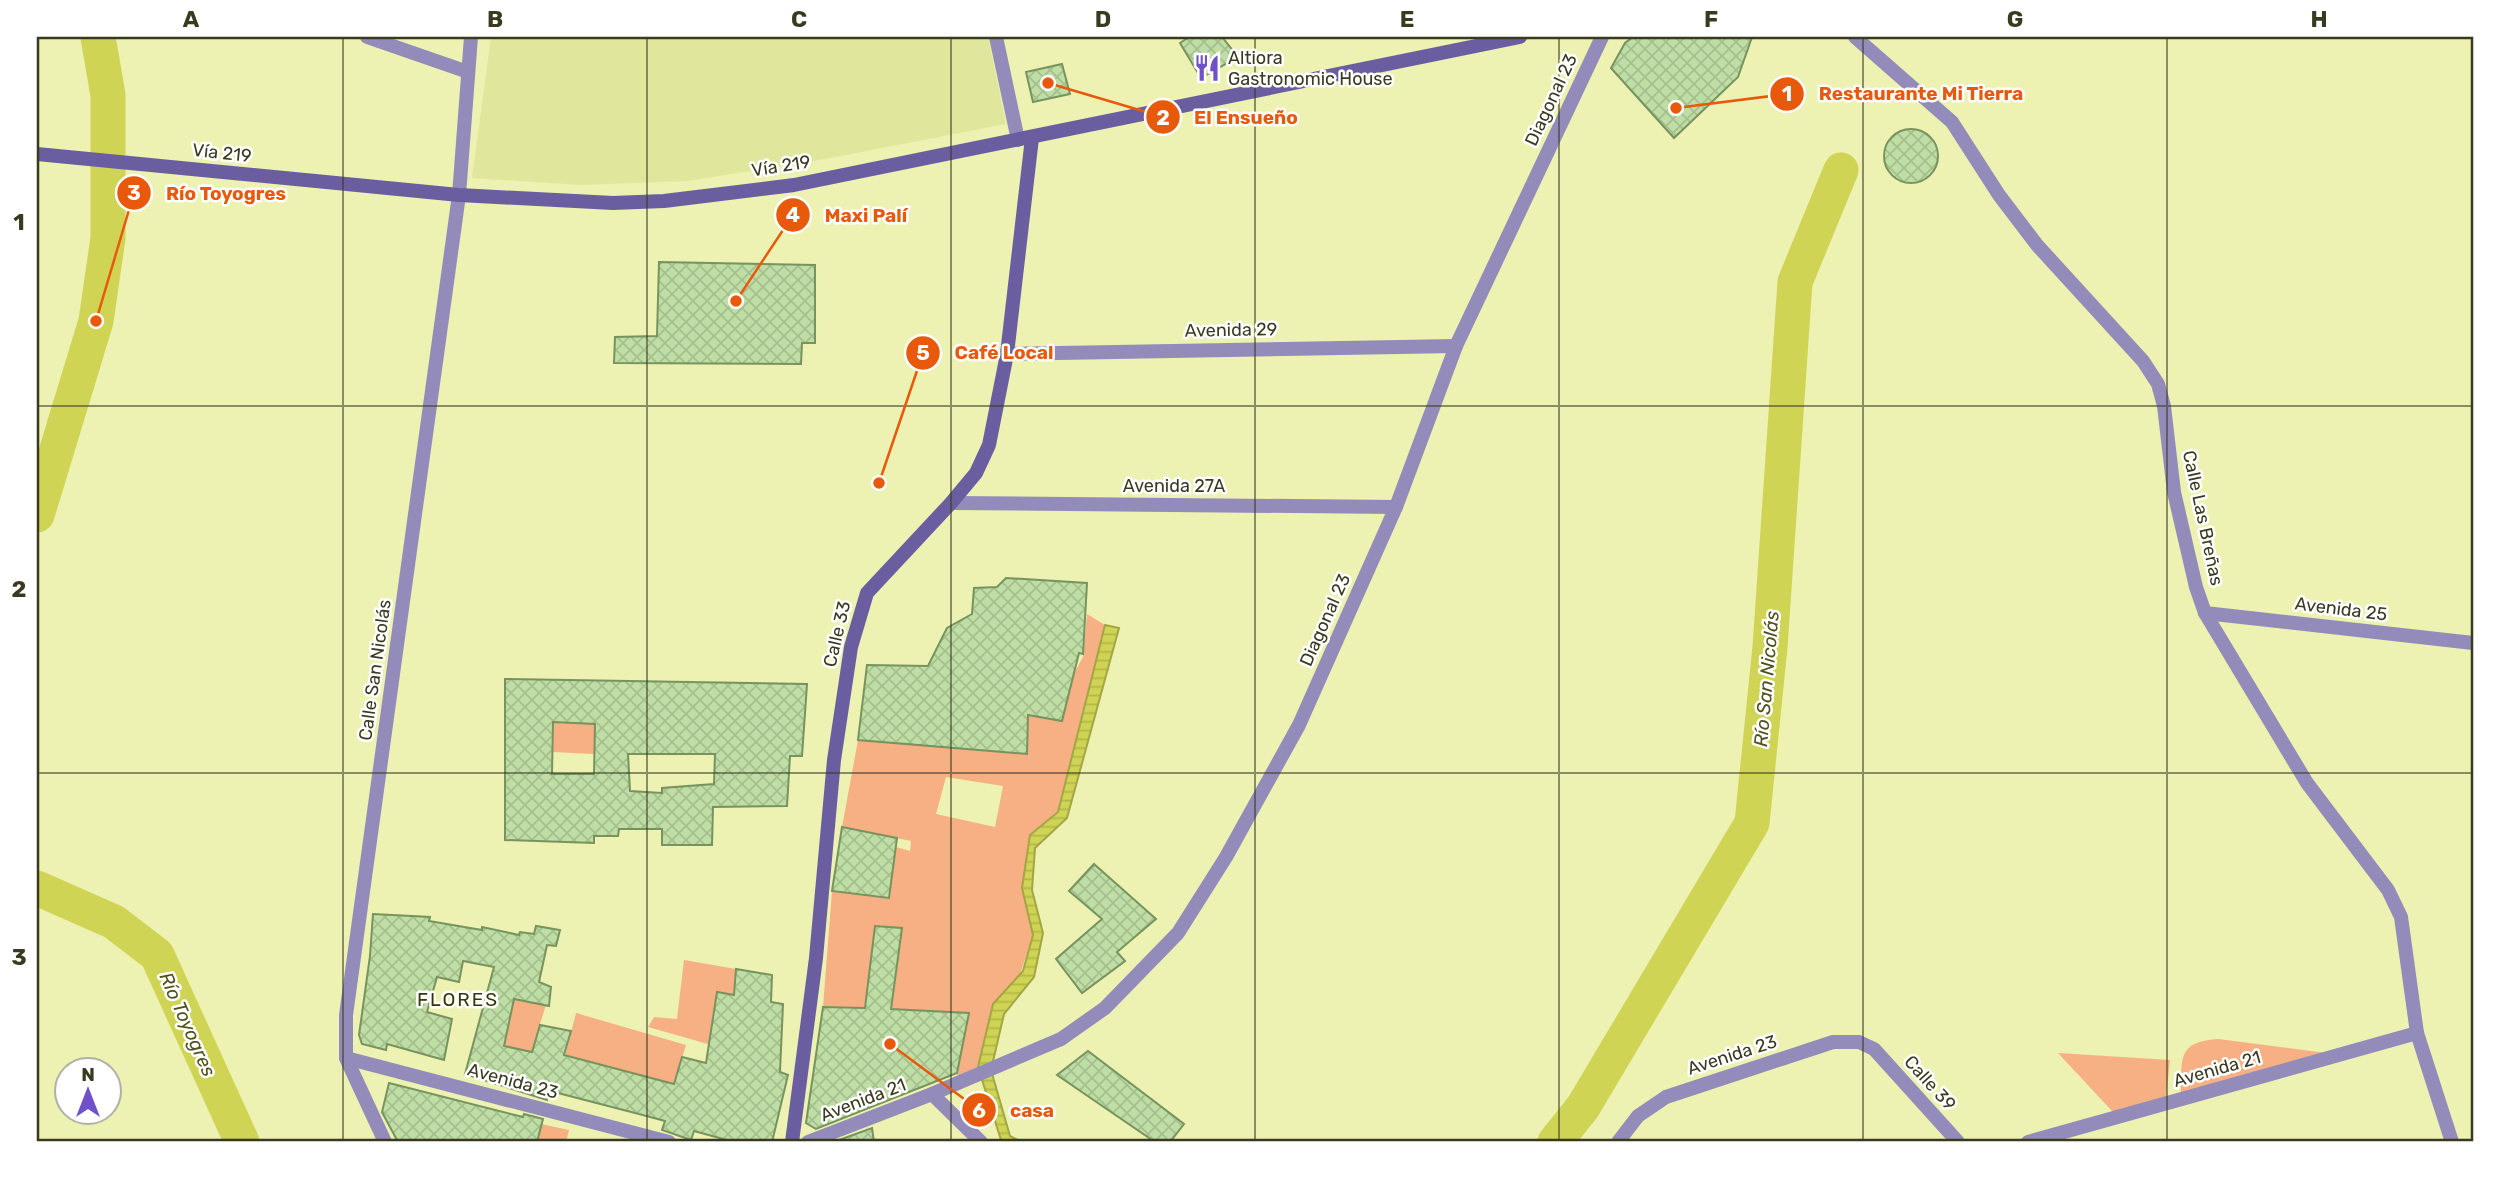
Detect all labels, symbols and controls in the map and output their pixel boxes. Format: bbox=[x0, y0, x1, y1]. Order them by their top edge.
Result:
text: A bbox=[183, 5, 200, 33]
text: B bbox=[487, 5, 503, 33]
text: C bbox=[791, 5, 807, 33]
text: D bbox=[1095, 5, 1111, 33]
text: E bbox=[1400, 5, 1414, 33]
text: F bbox=[1704, 5, 1718, 33]
text: G bbox=[2007, 5, 2023, 33]
text: H bbox=[2310, 5, 2328, 33]
place label: Altiora Gastronomic House bbox=[1228, 47, 1393, 90]
street label: Diagonal 23 bbox=[1520, 51, 1582, 149]
restaurant icon: Altiora Gastronomic House bbox=[1192, 53, 1222, 83]
callout: Restaurante Mi Tierra bbox=[1769, 74, 2037, 114]
text: 1 bbox=[1782, 81, 1792, 106]
text: Restaurante Mi Tierra bbox=[1819, 82, 2023, 105]
callout: El Ensueño bbox=[1145, 97, 1312, 137]
text: 2 bbox=[1156, 105, 1170, 130]
text: El Ensueño bbox=[1194, 106, 1298, 129]
street label: Vía 219 bbox=[191, 139, 253, 167]
street label: Vía 219 bbox=[750, 150, 812, 182]
callout: Río Toyogres bbox=[116, 173, 300, 213]
text: 3 bbox=[127, 180, 141, 205]
text: Río Toyogres bbox=[166, 182, 286, 205]
callout: Maxi Palí bbox=[776, 195, 921, 235]
text: 4 bbox=[786, 202, 800, 227]
text: Maxi Palí bbox=[825, 204, 909, 227]
text: 1 bbox=[13, 208, 25, 236]
street label: Avenida 29 bbox=[1184, 318, 1278, 342]
callout: Café Local bbox=[906, 333, 1068, 373]
text: 5 bbox=[916, 340, 930, 365]
text: Café Local bbox=[955, 341, 1053, 364]
street label: Calle Las Breñas bbox=[2178, 448, 2228, 588]
street label: Avenida 27A bbox=[1123, 475, 1225, 497]
street label: Diagonal 23 bbox=[1295, 570, 1355, 670]
text: 2 bbox=[12, 575, 26, 603]
street label: Avenida 25 bbox=[2294, 592, 2388, 626]
street label: Calle San Nicolás bbox=[354, 598, 396, 742]
street label: Calle 33 bbox=[819, 599, 855, 669]
water label: Río San Nicolás bbox=[1749, 610, 1784, 748]
text: 3 bbox=[11, 943, 27, 971]
water label: Río Toyogres bbox=[154, 969, 221, 1080]
district label: FLORES bbox=[417, 988, 499, 1011]
street label: Avenida 23 bbox=[1684, 1030, 1780, 1080]
street label: Avenida 21 bbox=[2171, 1046, 2263, 1092]
street label: Calle 39 bbox=[1900, 1051, 1960, 1115]
north arrow bbox=[52, 1056, 122, 1126]
street label: Avenida 23 bbox=[465, 1058, 561, 1104]
text: N bbox=[81, 1063, 95, 1086]
street label: Avenida 21 bbox=[817, 1074, 909, 1126]
callout: casa bbox=[961, 1090, 1069, 1130]
text: 6 bbox=[972, 1098, 986, 1123]
text: casa bbox=[1010, 1099, 1054, 1122]

